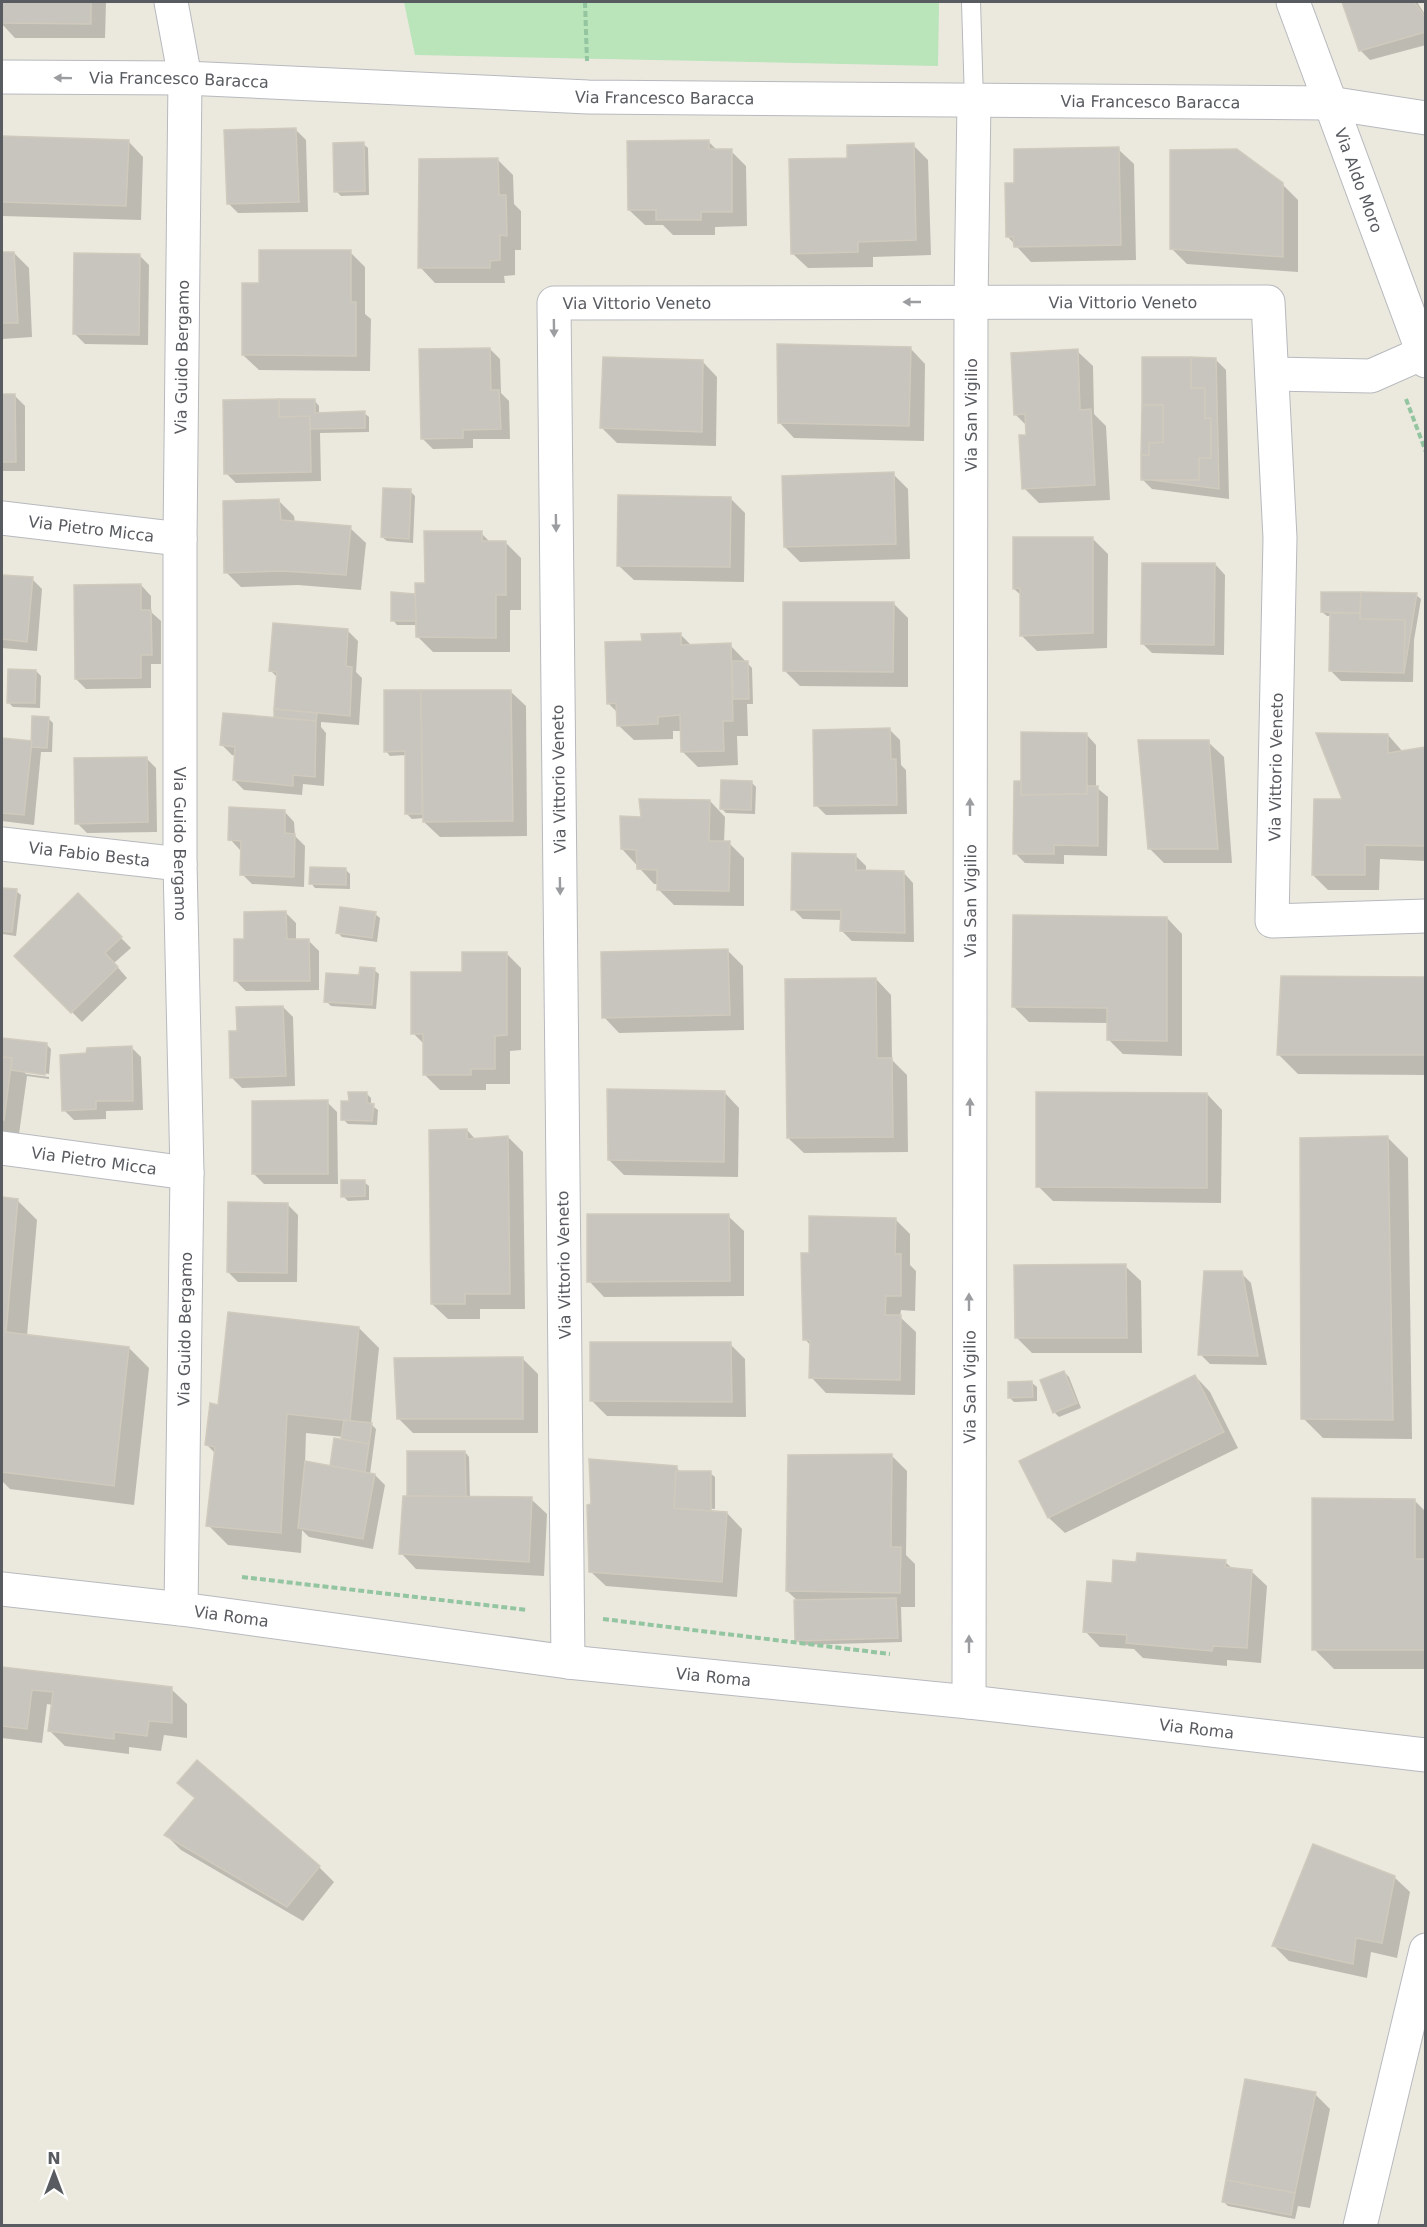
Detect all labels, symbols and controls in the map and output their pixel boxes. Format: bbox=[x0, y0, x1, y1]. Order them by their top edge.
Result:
street label: Via Francesco Baracca bbox=[89, 68, 269, 91]
one-way arrow bbox=[54, 73, 73, 82]
street label: Via Francesco Baracca bbox=[574, 87, 755, 108]
street label: Via Francesco Baracca bbox=[1061, 91, 1241, 112]
street label: Via Aldo Moro bbox=[1331, 125, 1387, 235]
street label: Via Guido Bergamo bbox=[171, 280, 193, 434]
street label: Via Vittorio Veneto bbox=[562, 293, 711, 312]
street label: Via Vittorio Veneto bbox=[1048, 293, 1197, 312]
one-way arrow bbox=[903, 297, 922, 307]
one-way arrow bbox=[549, 319, 559, 338]
street label: Via San Vigilio bbox=[961, 358, 980, 472]
street label: Via Pietro Micca bbox=[27, 512, 155, 545]
one-way arrow bbox=[551, 514, 561, 533]
street label: Via Vittorio Veneto bbox=[1265, 692, 1287, 842]
street label: Via Vittorio Veneto bbox=[548, 704, 570, 854]
street label: Via Guido Bergamo bbox=[170, 766, 191, 921]
one-way arrow bbox=[965, 797, 975, 816]
street label: Via Fabio Besta bbox=[28, 838, 151, 870]
street label: Via San Vigilio bbox=[961, 844, 980, 958]
one-way arrow bbox=[555, 877, 565, 896]
one-way arrow bbox=[965, 1097, 975, 1116]
street label: Via Pietro Micca bbox=[30, 1143, 158, 1178]
street label: Via Vittorio Veneto bbox=[553, 1190, 575, 1340]
street label: Via Guido Bergamo bbox=[174, 1252, 196, 1406]
one-way arrow bbox=[964, 1292, 974, 1311]
street label: Via San Vigilio bbox=[960, 1330, 979, 1444]
street label: Via Roma bbox=[193, 1601, 270, 1630]
one-way arrow bbox=[964, 1634, 974, 1653]
street label: Via Roma bbox=[675, 1663, 752, 1690]
street label: Via Roma bbox=[1158, 1715, 1235, 1742]
north arrow bbox=[24, 2143, 84, 2203]
text: N bbox=[47, 2149, 61, 2168]

